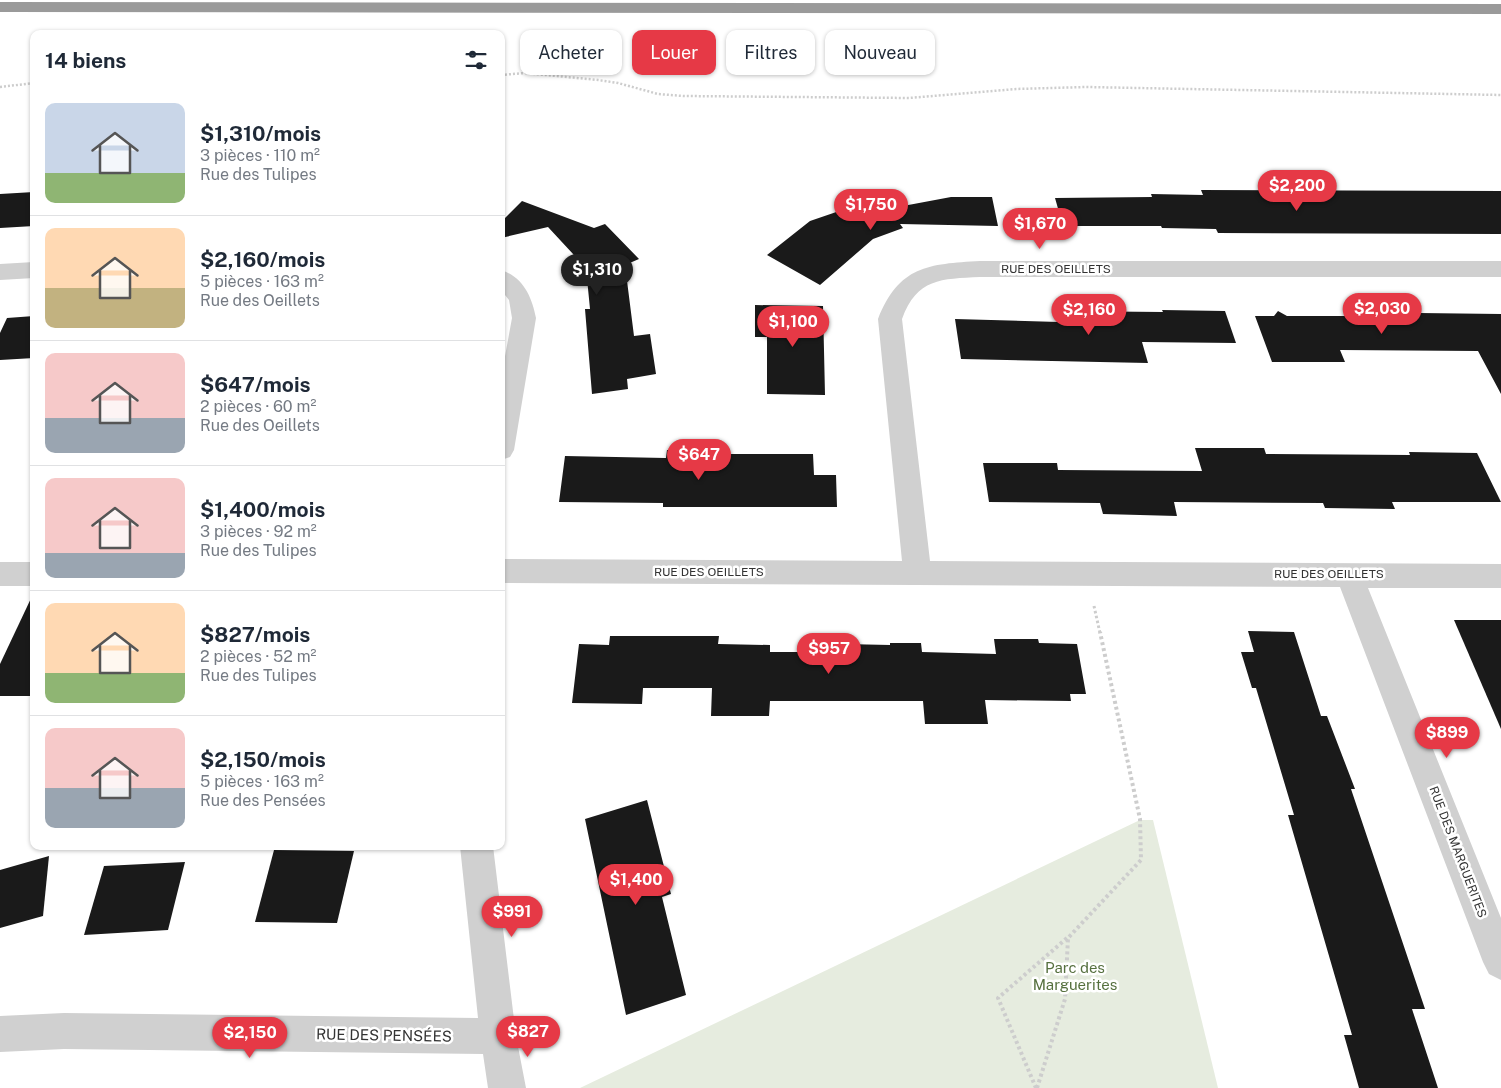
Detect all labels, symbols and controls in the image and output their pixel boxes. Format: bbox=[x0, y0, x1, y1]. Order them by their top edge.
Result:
chip: Acheter bbox=[520, 30, 622, 75]
chip: Louer bbox=[632, 30, 716, 75]
chip: Filtres bbox=[726, 30, 815, 75]
chip: Nouveau bbox=[825, 30, 935, 75]
icon: filters bbox=[462, 46, 490, 74]
text: 14 biens bbox=[45, 48, 126, 73]
text: $1,310/mois bbox=[200, 121, 321, 146]
icon: home bbox=[85, 123, 145, 183]
text: 3 pièces · 110 m² bbox=[200, 146, 320, 165]
text: Rue des Tulipes bbox=[200, 165, 317, 184]
pin: $2,200 bbox=[1256, 170, 1338, 212]
text: $2,200 bbox=[1269, 176, 1325, 195]
pin: $1,750 bbox=[830, 188, 912, 231]
text: $1,750 bbox=[845, 195, 897, 214]
pin: $1,670 bbox=[999, 208, 1081, 250]
text: $1,670 bbox=[1014, 214, 1066, 233]
text: $2,160/mois bbox=[200, 247, 325, 272]
icon: home bbox=[85, 248, 145, 308]
pin: $1,310 bbox=[556, 254, 638, 296]
text: $1,310 bbox=[572, 260, 622, 279]
street label: RUE DES OEILLETS bbox=[1001, 262, 1111, 276]
text: 5 pièces · 163 m² bbox=[200, 272, 324, 291]
text: Rue des Oeillets bbox=[200, 291, 320, 310]
pin: $2,030 bbox=[1341, 292, 1423, 335]
pin: $2,160 bbox=[1048, 294, 1130, 336]
text: $2,030 bbox=[1354, 299, 1410, 318]
text: $2,160 bbox=[1062, 300, 1116, 319]
pin: $1,100 bbox=[752, 306, 834, 348]
text: $1,100 bbox=[768, 312, 818, 331]
text: $647/mois bbox=[200, 372, 311, 397]
icon: home bbox=[85, 373, 145, 433]
text: 2 pièces · 60 m² bbox=[200, 397, 316, 416]
text: Rue des Oeillets bbox=[200, 416, 320, 435]
pin: $647 bbox=[669, 438, 729, 481]
text: $647 bbox=[678, 445, 720, 464]
text: $1,400/mois bbox=[200, 497, 325, 522]
icon: home bbox=[85, 498, 145, 558]
text: 3 pièces · 92 m² bbox=[200, 522, 317, 541]
text: Rue des Tulipes bbox=[200, 541, 317, 560]
street label: RUE DES OEILLETS bbox=[654, 565, 764, 579]
street label: RUE DES OEILLETS bbox=[1274, 567, 1384, 581]
text: $827/mois bbox=[200, 622, 310, 647]
icon: home bbox=[85, 623, 145, 683]
pin: $957 bbox=[799, 632, 859, 675]
text: $957 bbox=[808, 639, 850, 658]
text: 2 pièces · 52 m² bbox=[200, 647, 316, 666]
text: Rue des Tulipes bbox=[200, 666, 317, 685]
pin: $899 bbox=[1417, 716, 1477, 759]
text: $899 bbox=[1426, 723, 1468, 742]
text: $2,150/mois bbox=[200, 747, 326, 772]
icon: home bbox=[85, 748, 145, 808]
text: 5 pièces · 163 m² bbox=[200, 772, 324, 791]
street label: RUE DES MARGUERITES bbox=[1426, 784, 1490, 920]
text: Rue des Pensées bbox=[200, 791, 326, 810]
pin: $1,400 bbox=[595, 864, 677, 906]
text: $1,400 bbox=[609, 870, 663, 889]
pin: $991 bbox=[482, 896, 542, 938]
text: $991 bbox=[493, 902, 531, 921]
park label: Parc des Marguerites bbox=[1033, 959, 1117, 993]
pin: $2,150 bbox=[209, 1016, 291, 1059]
pin: $827 bbox=[498, 1016, 558, 1058]
text: $827 bbox=[507, 1022, 549, 1041]
text: $2,150 bbox=[223, 1023, 277, 1042]
street label: RUE DES PENSÉES bbox=[316, 1025, 452, 1045]

